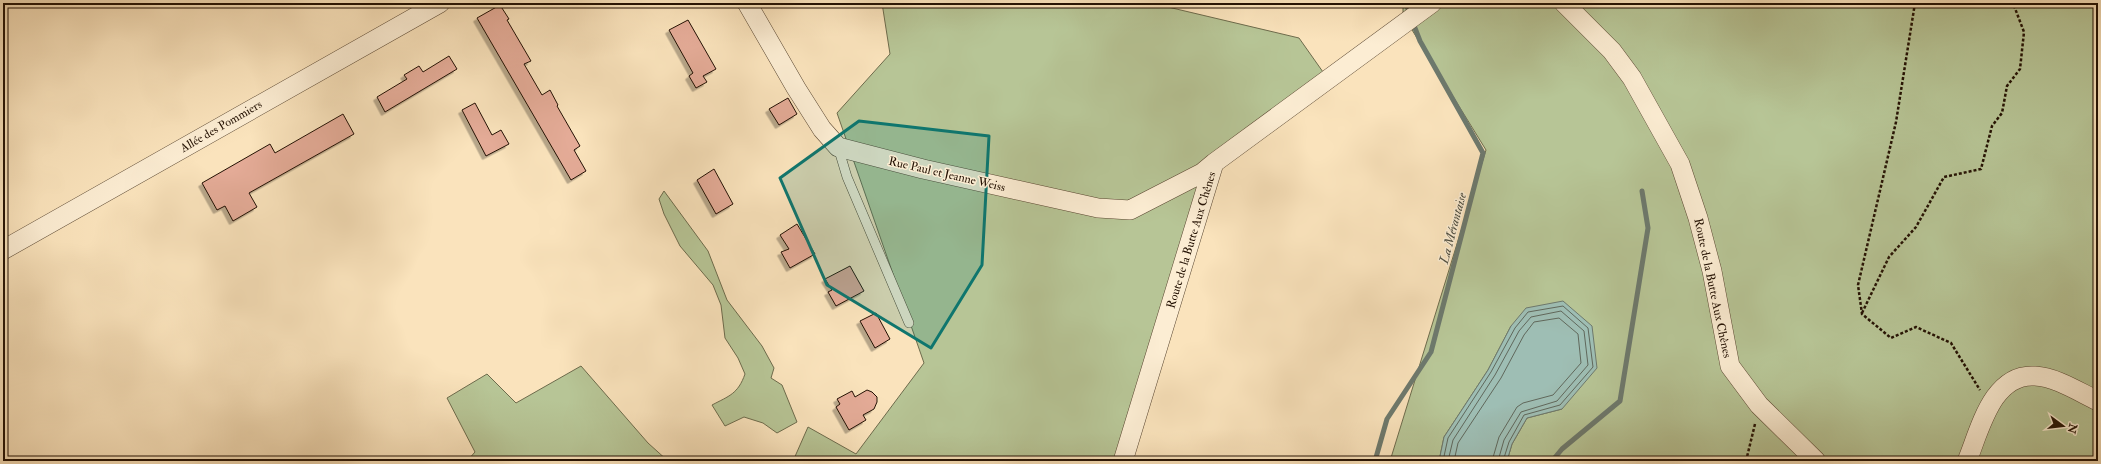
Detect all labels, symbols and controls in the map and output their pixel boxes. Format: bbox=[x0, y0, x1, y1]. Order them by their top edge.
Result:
street label: Allée des Pommiers bbox=[177, 97, 265, 156]
street label: Rue Paul et Jeanne Weiss bbox=[887, 154, 1007, 195]
street label: Route de la Butte Aux Chênes bbox=[1164, 170, 1219, 310]
water label: La Mérantaise bbox=[1436, 190, 1470, 266]
street label: Route de la Butte Aux Chênes bbox=[1690, 217, 1735, 359]
north arrow bbox=[2043, 406, 2083, 446]
text: N bbox=[2064, 421, 2080, 436]

